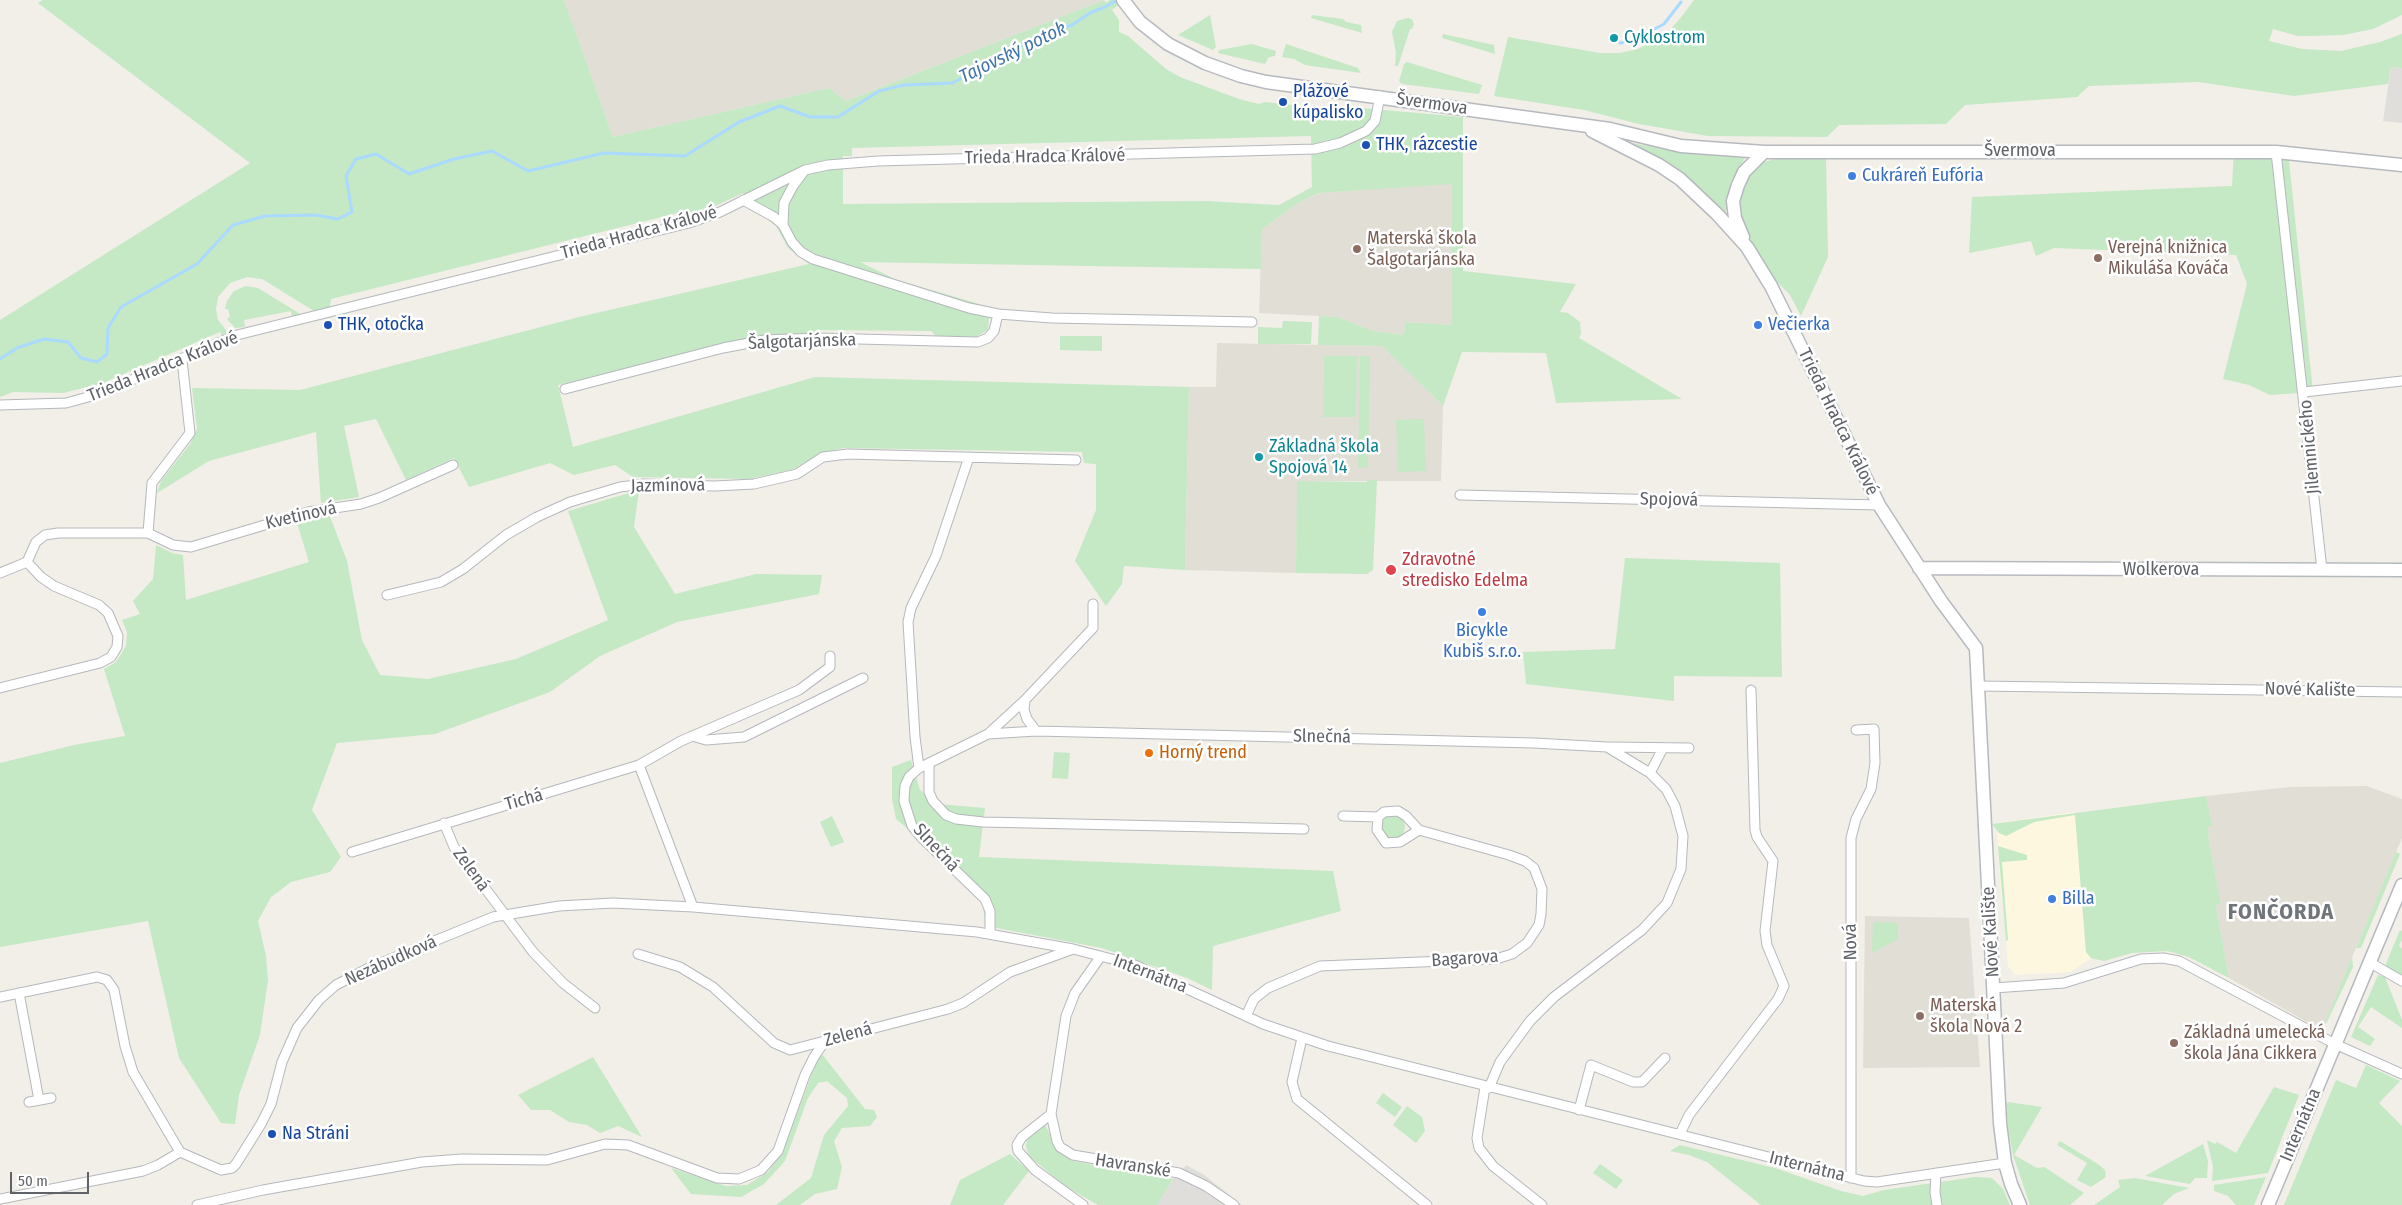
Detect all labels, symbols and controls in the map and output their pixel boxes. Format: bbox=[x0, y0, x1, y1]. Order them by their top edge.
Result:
water label: Tajovský potok bbox=[956, 17, 1070, 89]
place label: Cyklostrom bbox=[1624, 27, 1705, 49]
marker: Cyklostrom bbox=[1608, 32, 1620, 44]
place label: Plážové kúpalisko bbox=[1293, 81, 1363, 124]
street label: Švermova bbox=[1395, 88, 1469, 120]
marker: Plážové kúpalisko bbox=[1277, 96, 1289, 108]
place label: THK, rázcestie bbox=[1376, 134, 1478, 156]
marker: THK, rázcestie bbox=[1360, 139, 1372, 151]
street label: Švermova bbox=[1984, 140, 2056, 162]
street label: Trieda Hradca Králové bbox=[964, 145, 1126, 169]
place label: Cukráreň Eufória bbox=[1862, 165, 1984, 187]
marker: Cukráreň Eufória bbox=[1846, 170, 1858, 182]
street label: Trieda Hradca Králové bbox=[559, 202, 719, 264]
place label: Materská škola Šalgotarjánska bbox=[1367, 228, 1477, 270]
place label: Verejná knižnica Mikuláša Kováča bbox=[2108, 237, 2229, 280]
marker: Materská škola Šalgotarjánska bbox=[1351, 243, 1363, 255]
marker: Verejná knižnica Mikuláša Kováča bbox=[2092, 252, 2104, 264]
place label: THK, otočka bbox=[338, 314, 424, 336]
place label: Večierka bbox=[1768, 314, 1830, 336]
marker: THK, otočka bbox=[322, 319, 334, 331]
marker: Večierka bbox=[1752, 319, 1764, 331]
street label: Trieda Hradca Králové bbox=[84, 327, 242, 407]
street label: Šalgotarjánska bbox=[748, 329, 856, 355]
street label: Trieda Hradca Králové bbox=[1793, 345, 1883, 499]
street label: Jilemnického bbox=[2295, 399, 2325, 495]
place label: Základná škola Spojová 14 bbox=[1269, 436, 1379, 478]
marker: Základná škola Spojová 14 bbox=[1253, 451, 1265, 463]
street label: Jazmínová bbox=[630, 475, 706, 497]
street label: Spojová bbox=[1640, 489, 1698, 511]
street label: Kvetinová bbox=[263, 497, 339, 535]
place label: Zdravotné stredisko Edelma bbox=[1402, 549, 1528, 592]
street label: Wolkerova bbox=[2123, 559, 2199, 581]
marker: Zdravotné stredisko Edelma bbox=[1384, 563, 1398, 577]
marker: Bicykle Kubiš s.r.o. bbox=[1476, 606, 1488, 618]
place label: Bicykle Kubiš s.r.o. bbox=[1443, 620, 1521, 662]
street label: Nové Kalište bbox=[2264, 678, 2356, 702]
street label: Slnečná bbox=[1293, 726, 1351, 748]
place label: Horný trend bbox=[1159, 742, 1247, 764]
marker: Horný trend bbox=[1143, 747, 1155, 759]
street label: Tichá bbox=[502, 784, 546, 816]
street label: Slnečná bbox=[908, 819, 964, 877]
street label: Zelená bbox=[448, 844, 494, 896]
street label: Nové Kalište bbox=[1978, 886, 2004, 978]
place label: Billa bbox=[2062, 888, 2095, 910]
marker: Billa bbox=[2046, 893, 2058, 905]
district label: FONČORDA bbox=[2227, 900, 2335, 926]
street label: Nová bbox=[1840, 923, 1862, 961]
street label: Nezábudková bbox=[342, 931, 440, 991]
street label: Bagarova bbox=[1431, 946, 1499, 972]
street label: Internátna bbox=[1110, 950, 1190, 998]
place label: Materská škola Nová 2 bbox=[1930, 995, 2022, 1038]
marker: Materská škola Nová 2 bbox=[1914, 1010, 1926, 1022]
street label: Zelená bbox=[822, 1018, 874, 1052]
place label: Základná umelecká škola Jána Cikkera bbox=[2184, 1022, 2325, 1064]
marker: Základná umelecká škola Jána Cikkera bbox=[2168, 1037, 2180, 1049]
street label: Internátna bbox=[2276, 1085, 2326, 1165]
place label: Na Stráni bbox=[282, 1123, 349, 1145]
marker: Na Stráni bbox=[266, 1128, 278, 1140]
street label: Internátna bbox=[1767, 1147, 1847, 1187]
street label: Havranské bbox=[1094, 1149, 1172, 1183]
scale bar bbox=[12, 1162, 91, 1194]
text: 50 m bbox=[18, 1172, 48, 1190]

